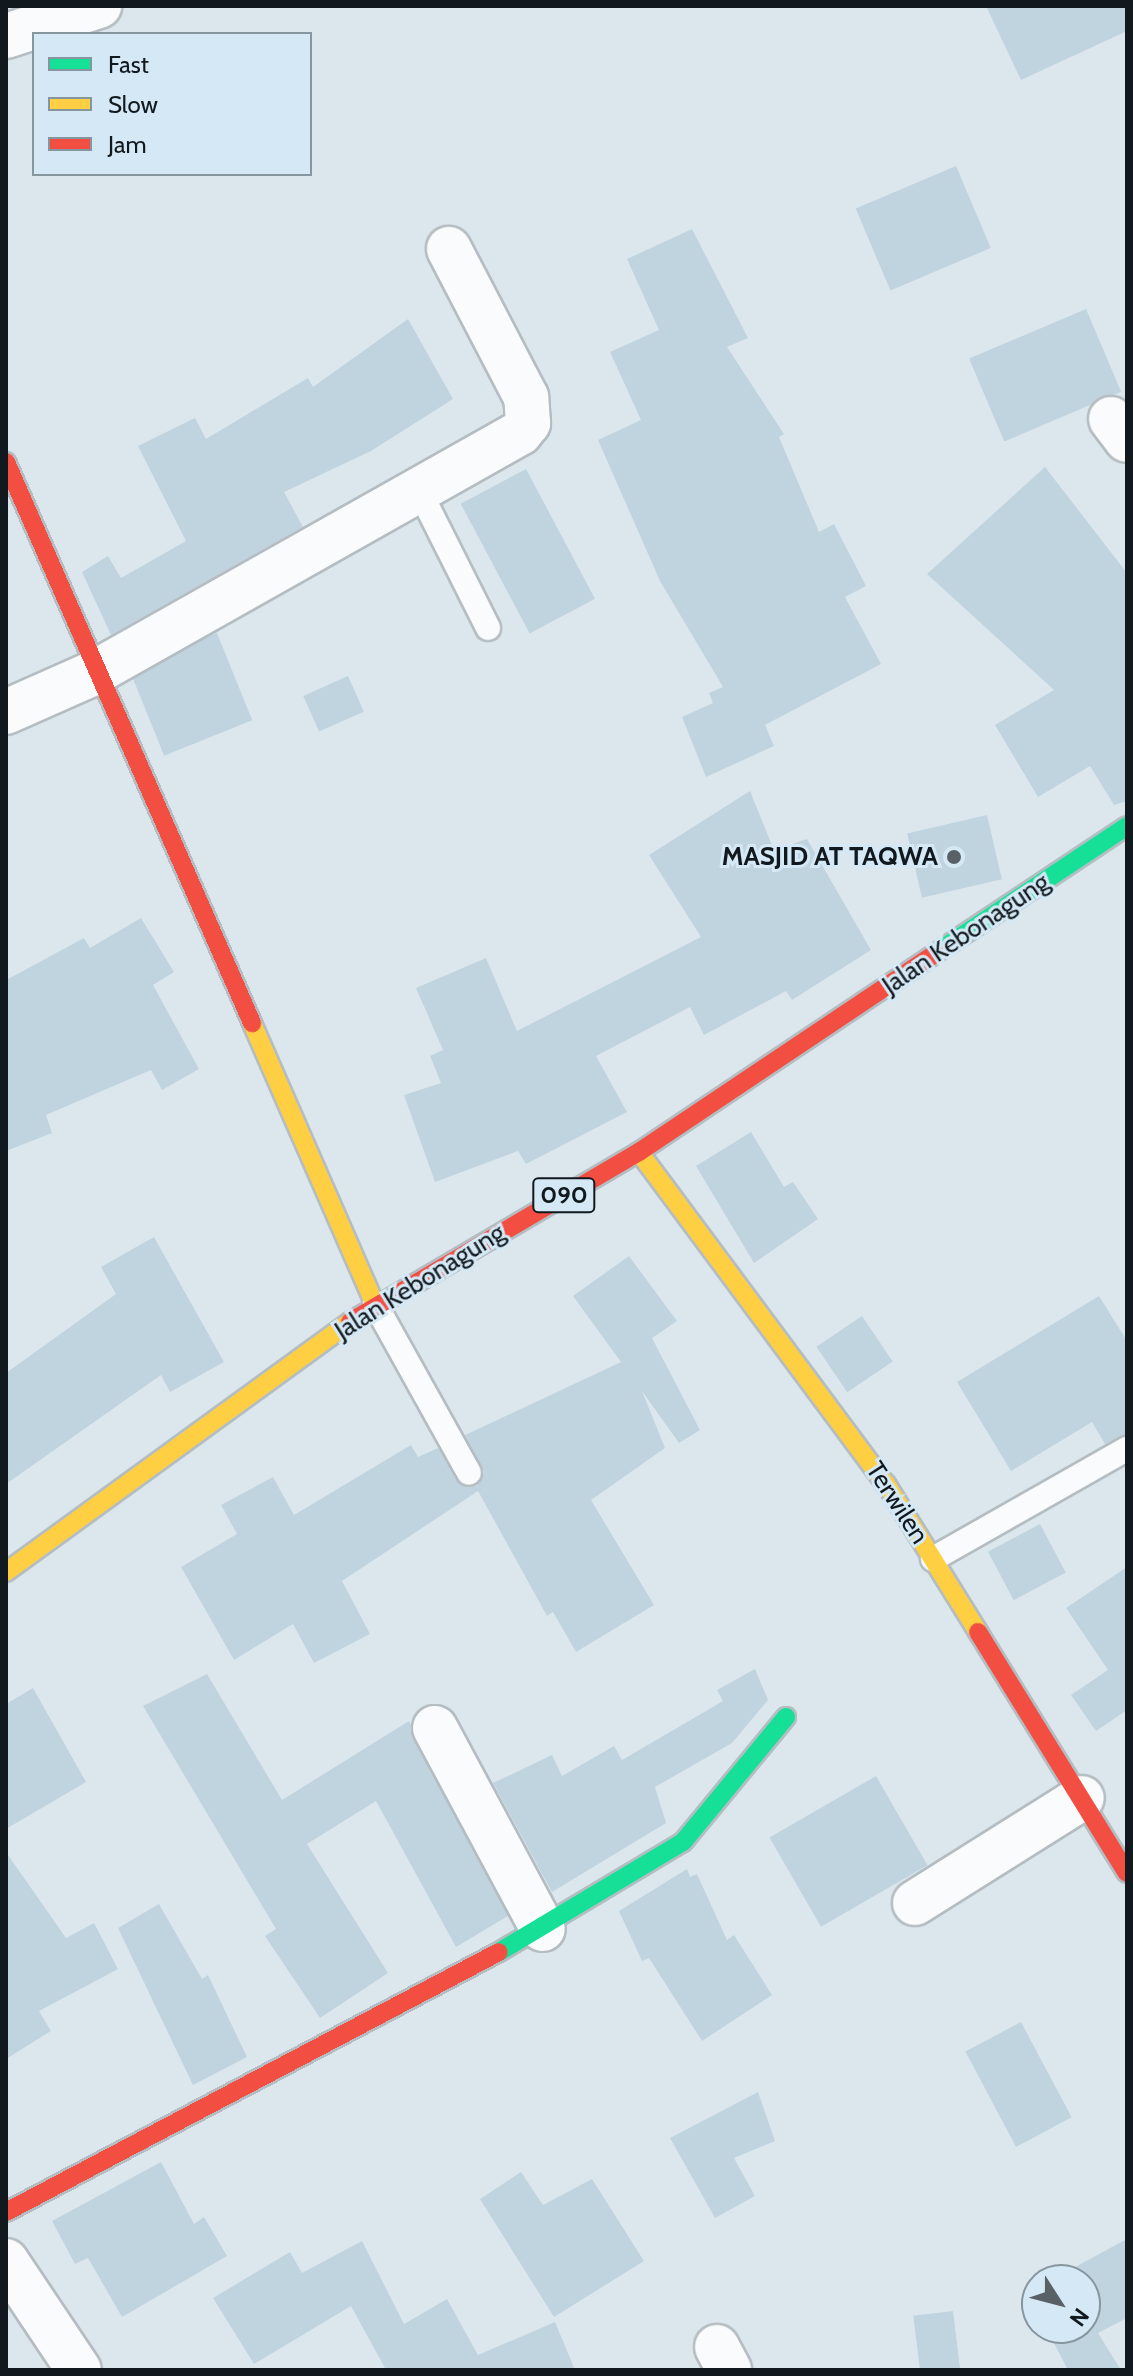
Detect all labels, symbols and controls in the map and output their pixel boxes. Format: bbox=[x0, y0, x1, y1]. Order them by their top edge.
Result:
legend bbox=[32, 32, 312, 176]
text: Fast bbox=[108, 50, 149, 79]
text: Slow bbox=[108, 90, 158, 119]
text: Jam bbox=[108, 130, 146, 159]
place label: MASJID AT TAQWA bbox=[722, 841, 938, 873]
marker: MASJID AT TAQWA bbox=[945, 848, 963, 866]
street label: Jalan Kebonagung bbox=[877, 867, 1055, 1001]
road number: 090 bbox=[532, 1175, 596, 1215]
street label: Jalan Kebonagung bbox=[329, 1217, 511, 1347]
street label: Terwilen bbox=[859, 1456, 935, 1550]
north arrow bbox=[1021, 2264, 1101, 2344]
text: N bbox=[1064, 2303, 1095, 2331]

